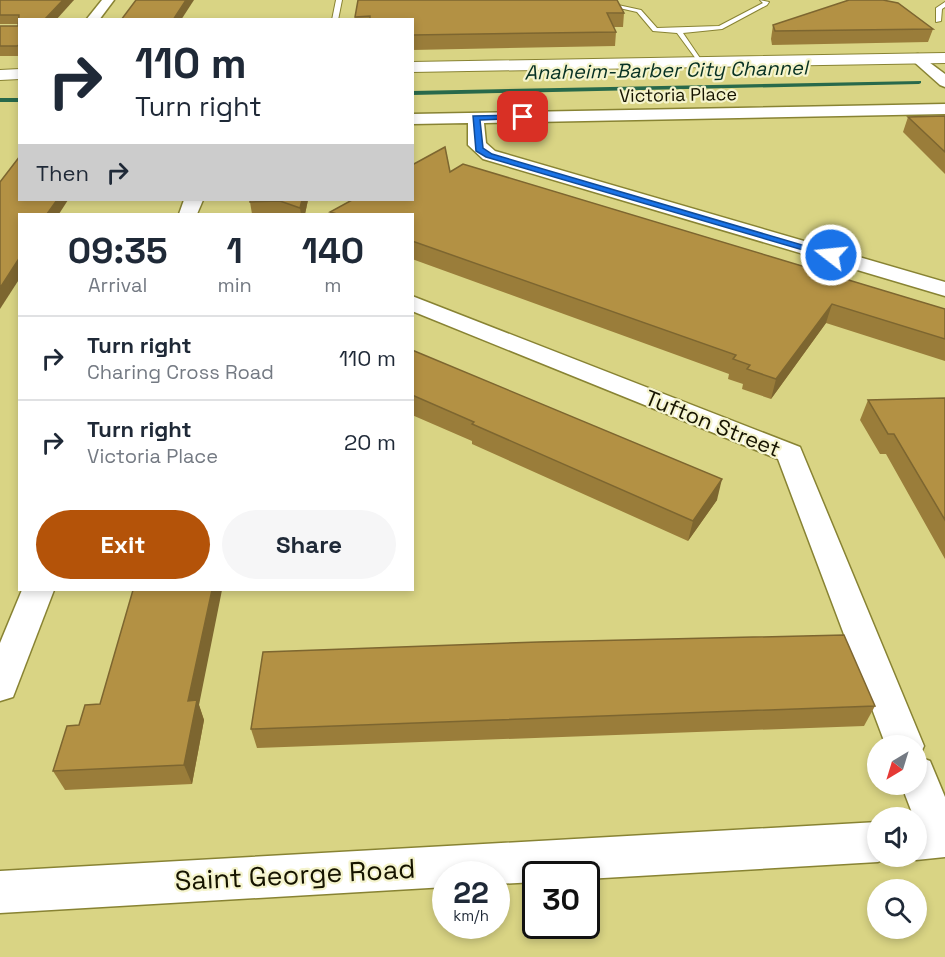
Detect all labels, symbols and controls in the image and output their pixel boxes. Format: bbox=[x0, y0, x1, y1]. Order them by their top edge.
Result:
text: 110 m bbox=[135, 37, 247, 90]
icon: right bbox=[36, 42, 114, 120]
water label: Anaheim-Barber City Channel bbox=[524, 54, 810, 85]
street label: Victoria Place bbox=[619, 82, 737, 107]
text: Turn right bbox=[135, 89, 262, 124]
pin bbox=[497, 91, 548, 142]
icon: arrive bbox=[506, 100, 539, 133]
icon: right bbox=[101, 156, 134, 189]
text: Then bbox=[36, 159, 89, 187]
position arrow bbox=[799, 223, 863, 287]
text: 09:35 bbox=[68, 228, 168, 274]
text: 1 bbox=[227, 228, 243, 274]
text: 140 bbox=[302, 228, 364, 274]
text: Arrival bbox=[88, 272, 147, 298]
text: min bbox=[217, 272, 252, 298]
text: m bbox=[324, 272, 342, 298]
text: Turn right bbox=[87, 331, 192, 359]
icon: right bbox=[36, 342, 69, 375]
text: 110 m bbox=[339, 344, 396, 372]
text: Charing Cross Road bbox=[87, 359, 274, 385]
street label: Tufton Street bbox=[641, 383, 785, 463]
text: Turn right bbox=[87, 415, 192, 443]
icon: right bbox=[36, 426, 69, 459]
text: 20 m bbox=[344, 428, 396, 456]
text: Victoria Place bbox=[87, 443, 218, 469]
button: Exit bbox=[36, 510, 210, 579]
button: Share bbox=[222, 510, 396, 579]
north arrow bbox=[867, 735, 927, 795]
map controls bbox=[867, 735, 927, 939]
button: sound bbox=[867, 807, 927, 867]
street label: Saint George Road bbox=[174, 851, 416, 898]
speed limit sign: 30 bbox=[522, 861, 600, 939]
text: 22 bbox=[453, 873, 489, 912]
button: search bbox=[867, 879, 927, 939]
text: km/h bbox=[453, 906, 489, 925]

